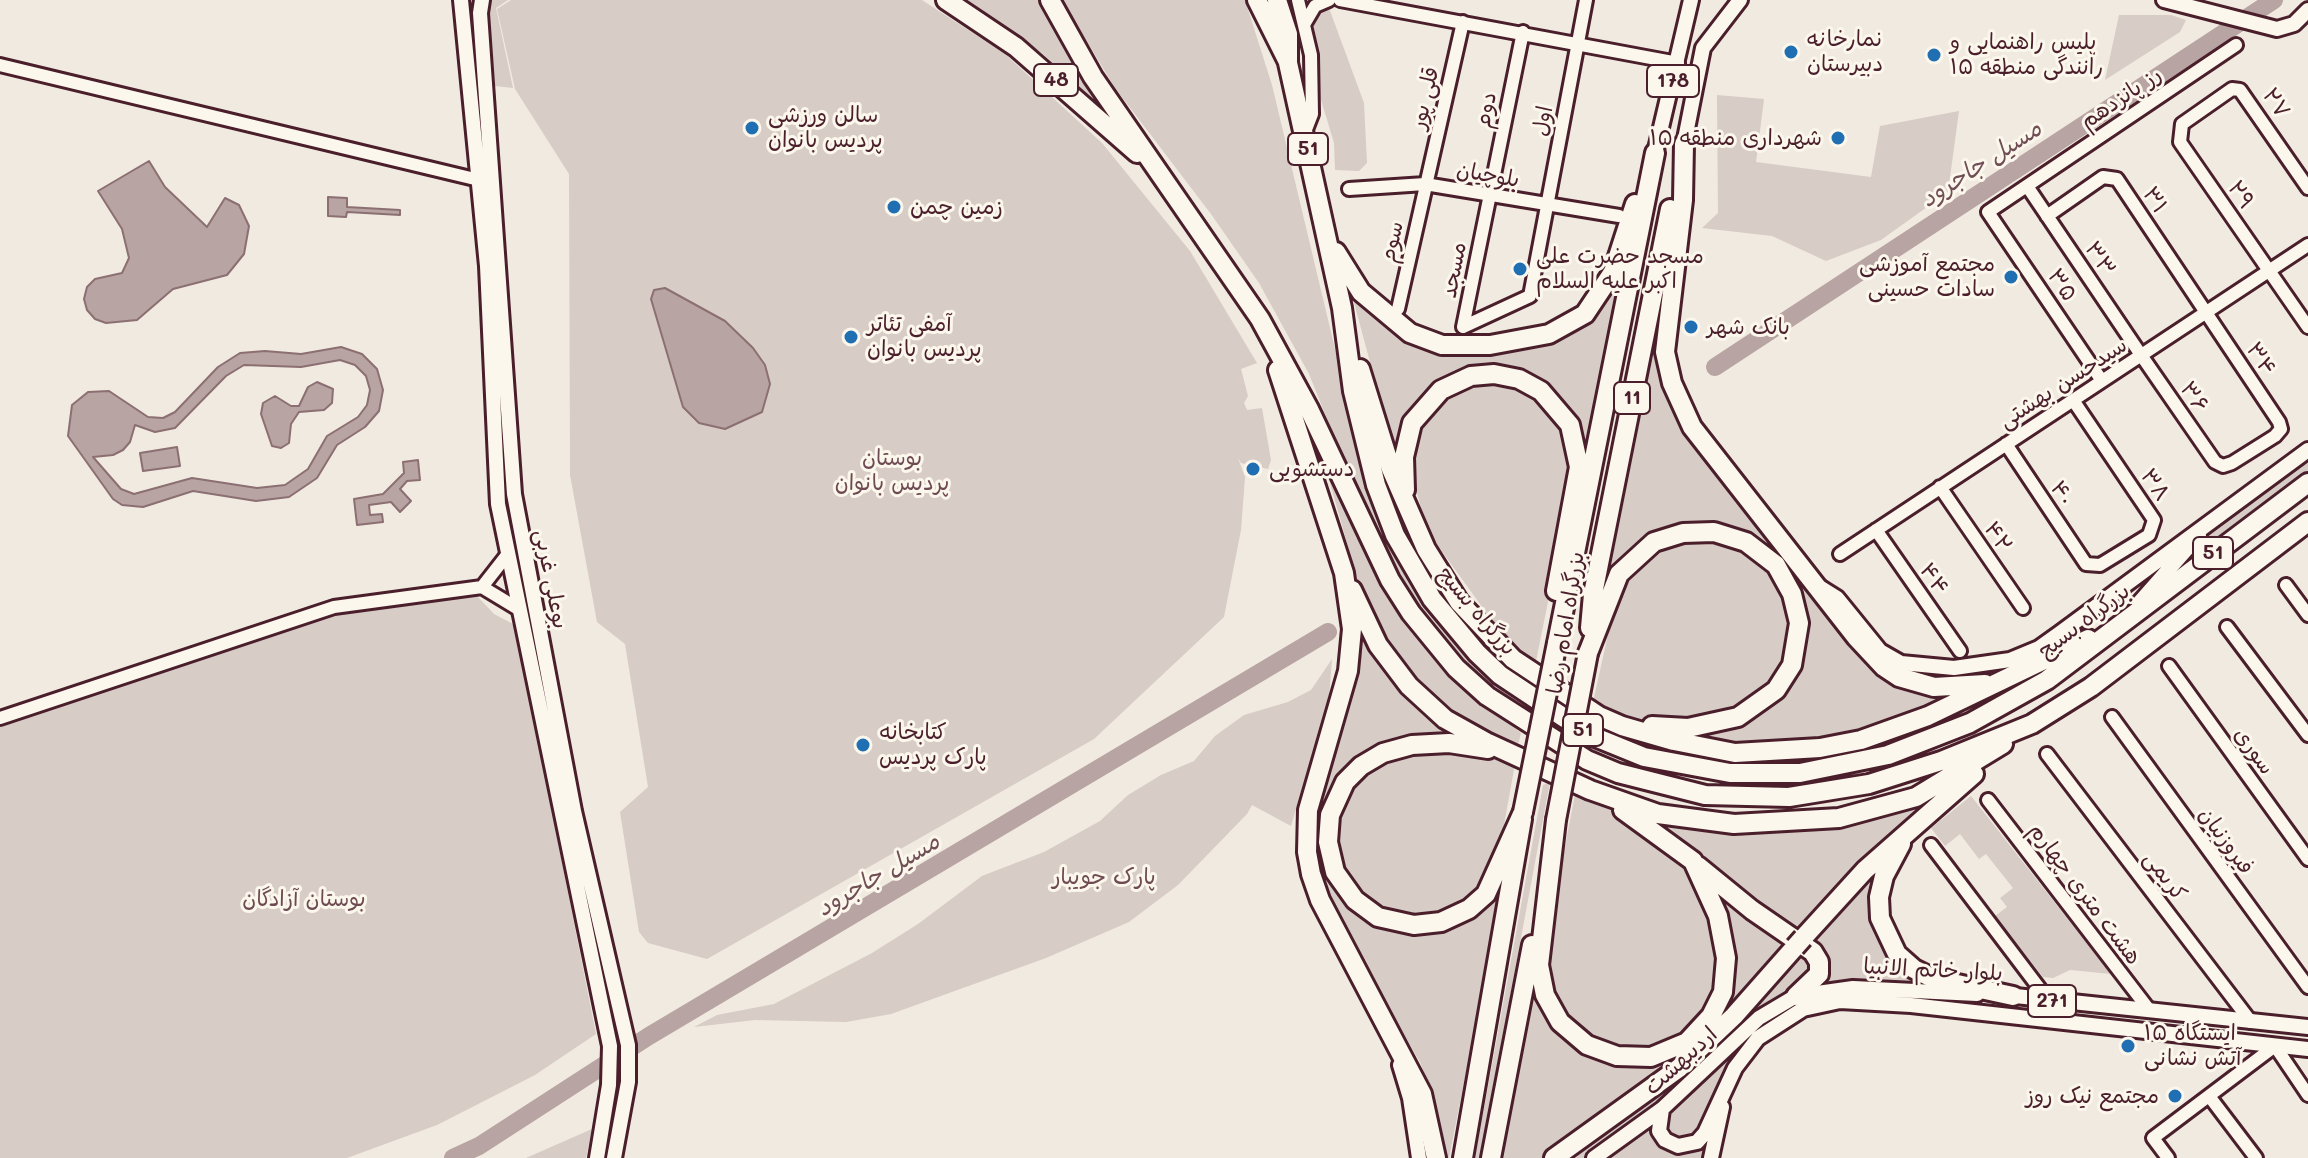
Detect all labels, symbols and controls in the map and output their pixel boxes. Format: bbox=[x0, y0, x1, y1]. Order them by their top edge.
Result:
place label: نمارخانه دبیرستان bbox=[1807, 26, 1883, 78]
place label: پلیس راهنمایی و رانندگی منطقه ۱۵ bbox=[1950, 29, 2103, 80]
marker: نمارخانه دبیرستان bbox=[1782, 43, 1800, 61]
marker: پلیس راهنمایی و رانندگی منطقه ۱۵ bbox=[1925, 46, 1943, 64]
street label: رز پانزدهم bbox=[2075, 61, 2167, 135]
road number: 48 bbox=[1034, 64, 1078, 96]
street label: قلی پور bbox=[1405, 64, 1445, 132]
road number: 178 bbox=[1647, 65, 1699, 97]
street label: ۲۷ bbox=[2257, 83, 2295, 123]
street label: دوم bbox=[1469, 90, 1503, 130]
place label: سالن ورزشی پردیس بانوان bbox=[768, 102, 883, 154]
street label: اول bbox=[1527, 104, 1559, 138]
water label: مسیل جاجرود bbox=[1915, 114, 2047, 214]
marker: سالن ورزشی پردیس بانوان bbox=[743, 119, 761, 137]
place label: شهرداری منطقه ۱۵ bbox=[1649, 125, 1822, 151]
marker: شهرداری منطقه ۱۵ bbox=[1829, 129, 1847, 147]
road number: 51 bbox=[1288, 133, 1328, 165]
street label: بلوچیان bbox=[1454, 156, 1522, 194]
street label: ۲۹ bbox=[2222, 176, 2260, 214]
street label: ۳۱ bbox=[2137, 182, 2173, 218]
place label: زمین چمن bbox=[910, 194, 1003, 220]
marker: زمین چمن bbox=[885, 198, 903, 216]
street label: سوم bbox=[1375, 219, 1409, 265]
street label: ۳۳ bbox=[2079, 237, 2121, 281]
street label: مسجد bbox=[1436, 240, 1472, 300]
place label: مسجد حضرت علی اکبر علیه السلام bbox=[1536, 243, 1704, 294]
place label: مجتمع آموزشی سادات حسینی bbox=[1859, 251, 1995, 302]
marker: مسجد حضرت علی اکبر علیه السلام bbox=[1511, 260, 1529, 278]
street label: ۳۵ bbox=[2042, 264, 2082, 306]
marker: مجتمع آموزشی سادات حسینی bbox=[2002, 268, 2020, 286]
place label: آمفی تئاتر پردیس بانوان bbox=[867, 311, 982, 362]
place label: بانک شهر bbox=[1707, 314, 1790, 340]
marker: بانک شهر bbox=[1682, 318, 1700, 336]
marker: آمفی تئاتر پردیس بانوان bbox=[842, 328, 860, 346]
street label: سیدحسن بهشتی bbox=[1994, 332, 2132, 434]
street label: ۳۴ bbox=[2240, 337, 2282, 381]
street label: ۳۶ bbox=[2174, 377, 2214, 417]
road number: 11 bbox=[1614, 382, 1650, 414]
park label: بوستان پردیس بانوان bbox=[835, 445, 949, 496]
place label: دستشویی bbox=[1269, 456, 1354, 482]
marker: دستشویی bbox=[1244, 460, 1262, 478]
street label: ۳۸ bbox=[2135, 464, 2175, 506]
street label: ۴۰ bbox=[2044, 476, 2080, 510]
street label: ۴۲ bbox=[1978, 517, 2018, 557]
street label: بوعلی غربی bbox=[528, 527, 574, 631]
road number: 51 bbox=[2193, 537, 2233, 569]
street label: بزرگراه امام رضا bbox=[1542, 550, 1590, 696]
street label: ۴۴ bbox=[1914, 558, 1954, 600]
street label: بزرگراه بسیج bbox=[1432, 561, 1522, 661]
street label: بزرگراه بسیج bbox=[2033, 578, 2135, 664]
road number: 51 bbox=[1563, 714, 1603, 746]
place label: کتابخانه پارک پردیس bbox=[879, 719, 987, 770]
street label: سوری bbox=[2228, 722, 2280, 780]
marker: کتابخانه پارک پردیس bbox=[854, 736, 872, 754]
street label: فیروزنیان bbox=[2193, 802, 2259, 880]
street label: هشت متری چهارم bbox=[2023, 818, 2147, 970]
water label: مسیل جاجرود bbox=[811, 827, 945, 923]
street label: کریمی bbox=[2138, 846, 2192, 906]
park label: پارک جویبار bbox=[1052, 864, 1156, 890]
park label: بوستان آزادگان bbox=[242, 886, 366, 912]
street label: بلوار خاتم الانبیا bbox=[1863, 953, 2003, 987]
road number: 271 bbox=[2028, 985, 2076, 1017]
place label: ایستگاه ۱۵ آتش نشانی bbox=[2144, 1020, 2242, 1072]
street label: اردیبهشت bbox=[1639, 1021, 1723, 1101]
marker: ایستگاه ۱۵ آتش نشانی bbox=[2119, 1037, 2137, 1055]
place label: مجتمع نیک‌ روز bbox=[2026, 1083, 2159, 1109]
marker: مجتمع نیک‌ روز bbox=[2166, 1087, 2184, 1105]

